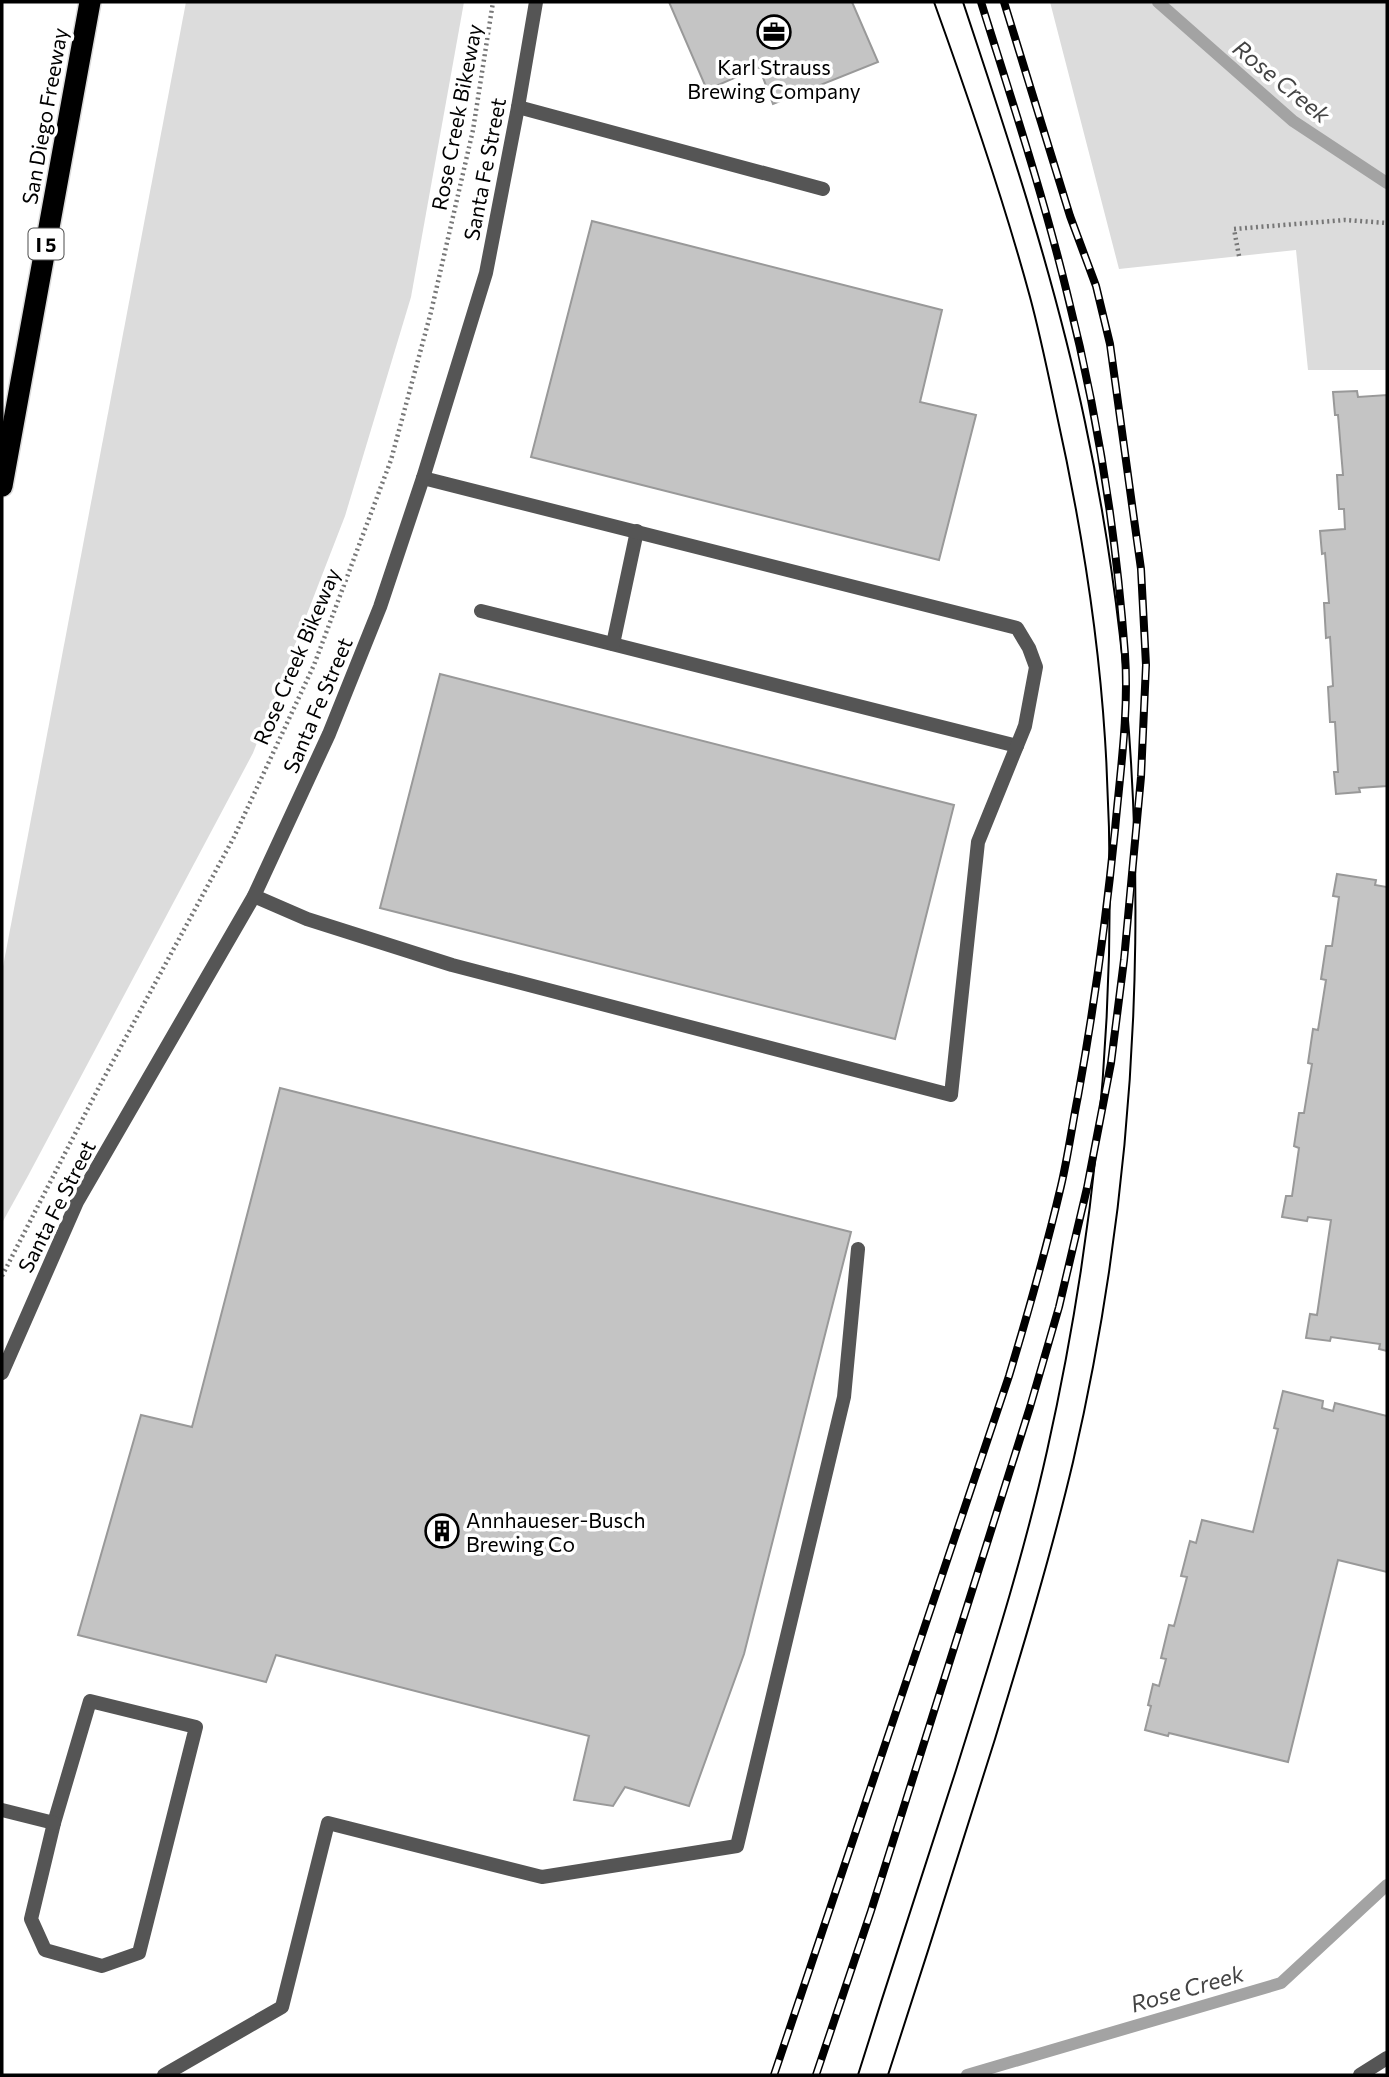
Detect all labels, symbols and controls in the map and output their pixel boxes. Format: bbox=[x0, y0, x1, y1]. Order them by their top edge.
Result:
office icon: Karl Strauss Brewing Company bbox=[755, 13, 793, 51]
street label: Rose Creek Bikeway bbox=[426, 22, 486, 212]
street label: San Diego Freeway bbox=[16, 26, 72, 206]
water label: Rose Creek bbox=[1228, 33, 1336, 129]
place label: Karl Strauss Brewing Company bbox=[687, 54, 861, 103]
street label: Santa Fe Street bbox=[458, 95, 510, 243]
road number: I 5 bbox=[28, 228, 64, 260]
street label: Rose Creek Bikeway bbox=[248, 564, 345, 748]
street label: Santa Fe Street bbox=[277, 633, 357, 777]
street label: Santa Fe Street bbox=[12, 1136, 100, 1276]
place label: Annhaueser-Busch Brewing Co bbox=[466, 1507, 646, 1556]
building icon: Annhaueser-Busch Brewing Co bbox=[423, 1512, 461, 1550]
water label: Rose Creek bbox=[1127, 1958, 1247, 2018]

